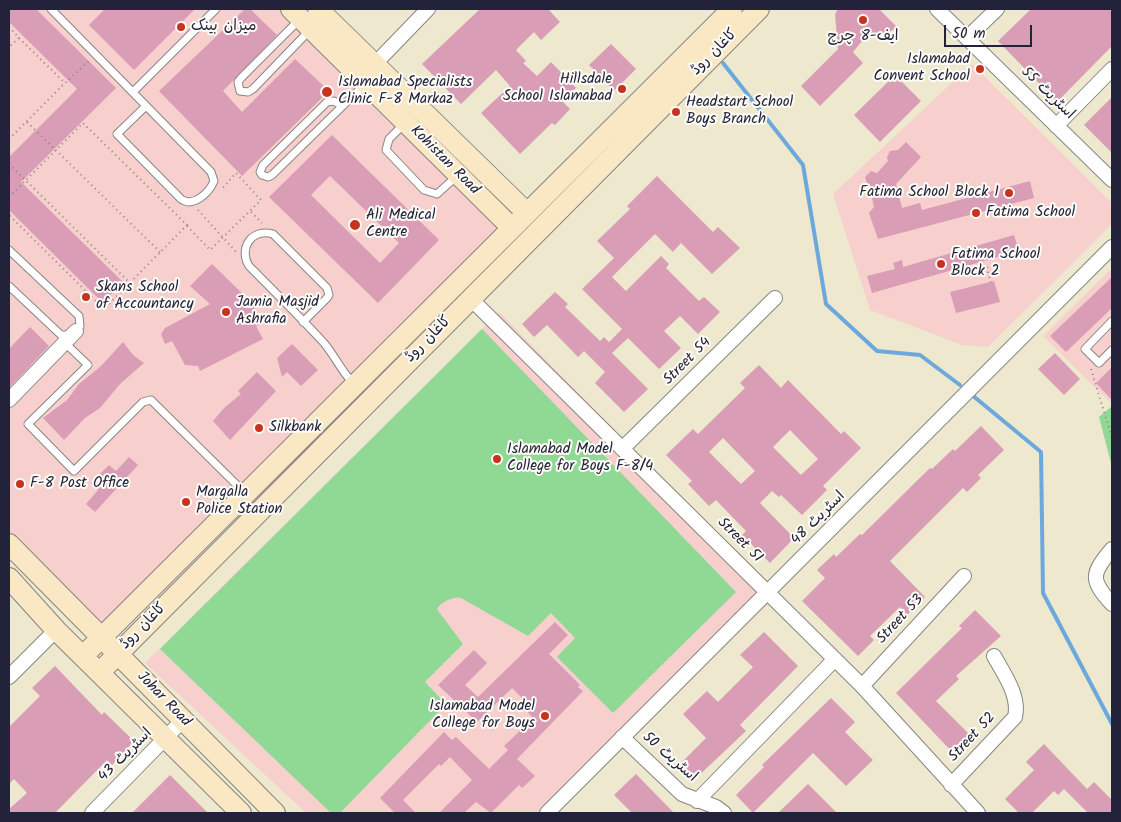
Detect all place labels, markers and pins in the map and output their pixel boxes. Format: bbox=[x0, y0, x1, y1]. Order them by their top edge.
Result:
marker: ایف-8 چرچ bbox=[857, 14, 869, 26]
place label: میزان بینک bbox=[191, 18, 256, 36]
marker: میزان بینک bbox=[175, 21, 187, 33]
place label: ایف-8 چرچ bbox=[828, 28, 898, 46]
place label: Islamabad Convent School bbox=[873, 51, 970, 86]
marker: Islamabad Convent School bbox=[974, 63, 986, 75]
place label: Hillsdale School Islamabad bbox=[503, 71, 612, 106]
place label: Islamabad Specialists Clinic F-8 Markaz bbox=[338, 74, 472, 109]
marker: Hillsdale School Islamabad bbox=[616, 83, 628, 95]
marker: Islamabad Specialists Clinic F-8 Markaz bbox=[320, 85, 334, 99]
place label: Headstart School Boys Branch bbox=[686, 94, 793, 129]
marker: Headstart School Boys Branch bbox=[670, 106, 682, 118]
place label: Fatima School Block 1 bbox=[859, 184, 999, 202]
marker: Fatima School Block 1 bbox=[1003, 187, 1015, 199]
place label: Fatima School bbox=[986, 204, 1075, 222]
place label: Ali Medical Centre bbox=[366, 207, 435, 242]
marker: Fatima School bbox=[970, 207, 982, 219]
marker: Ali Medical Centre bbox=[348, 218, 362, 232]
place label: Fatima School Block 2 bbox=[951, 246, 1040, 281]
marker: Fatima School Block 2 bbox=[935, 258, 947, 270]
place label: Skans School of Accountancy bbox=[96, 279, 193, 314]
marker: Skans School of Accountancy bbox=[80, 291, 92, 303]
place label: Jamia Masjid Ashrafia bbox=[236, 294, 319, 329]
marker: Jamia Masjid Ashrafia bbox=[220, 306, 232, 318]
place label: Silkbank bbox=[269, 419, 321, 437]
marker: Silkbank bbox=[253, 422, 265, 434]
place label: Islamabad Model College for Boys F-8/4 bbox=[507, 441, 653, 476]
marker: Islamabad Model College for Boys F-8/4 bbox=[491, 453, 503, 465]
place label: F-8 Post Office bbox=[30, 475, 129, 493]
marker: F-8 Post Office bbox=[14, 478, 26, 490]
place label: Margalla Police Station bbox=[196, 484, 283, 519]
marker: Margalla Police Station bbox=[180, 496, 192, 508]
place label: Islamabad Model College for Boys bbox=[429, 698, 535, 733]
marker: Islamabad Model College for Boys bbox=[539, 710, 551, 722]

